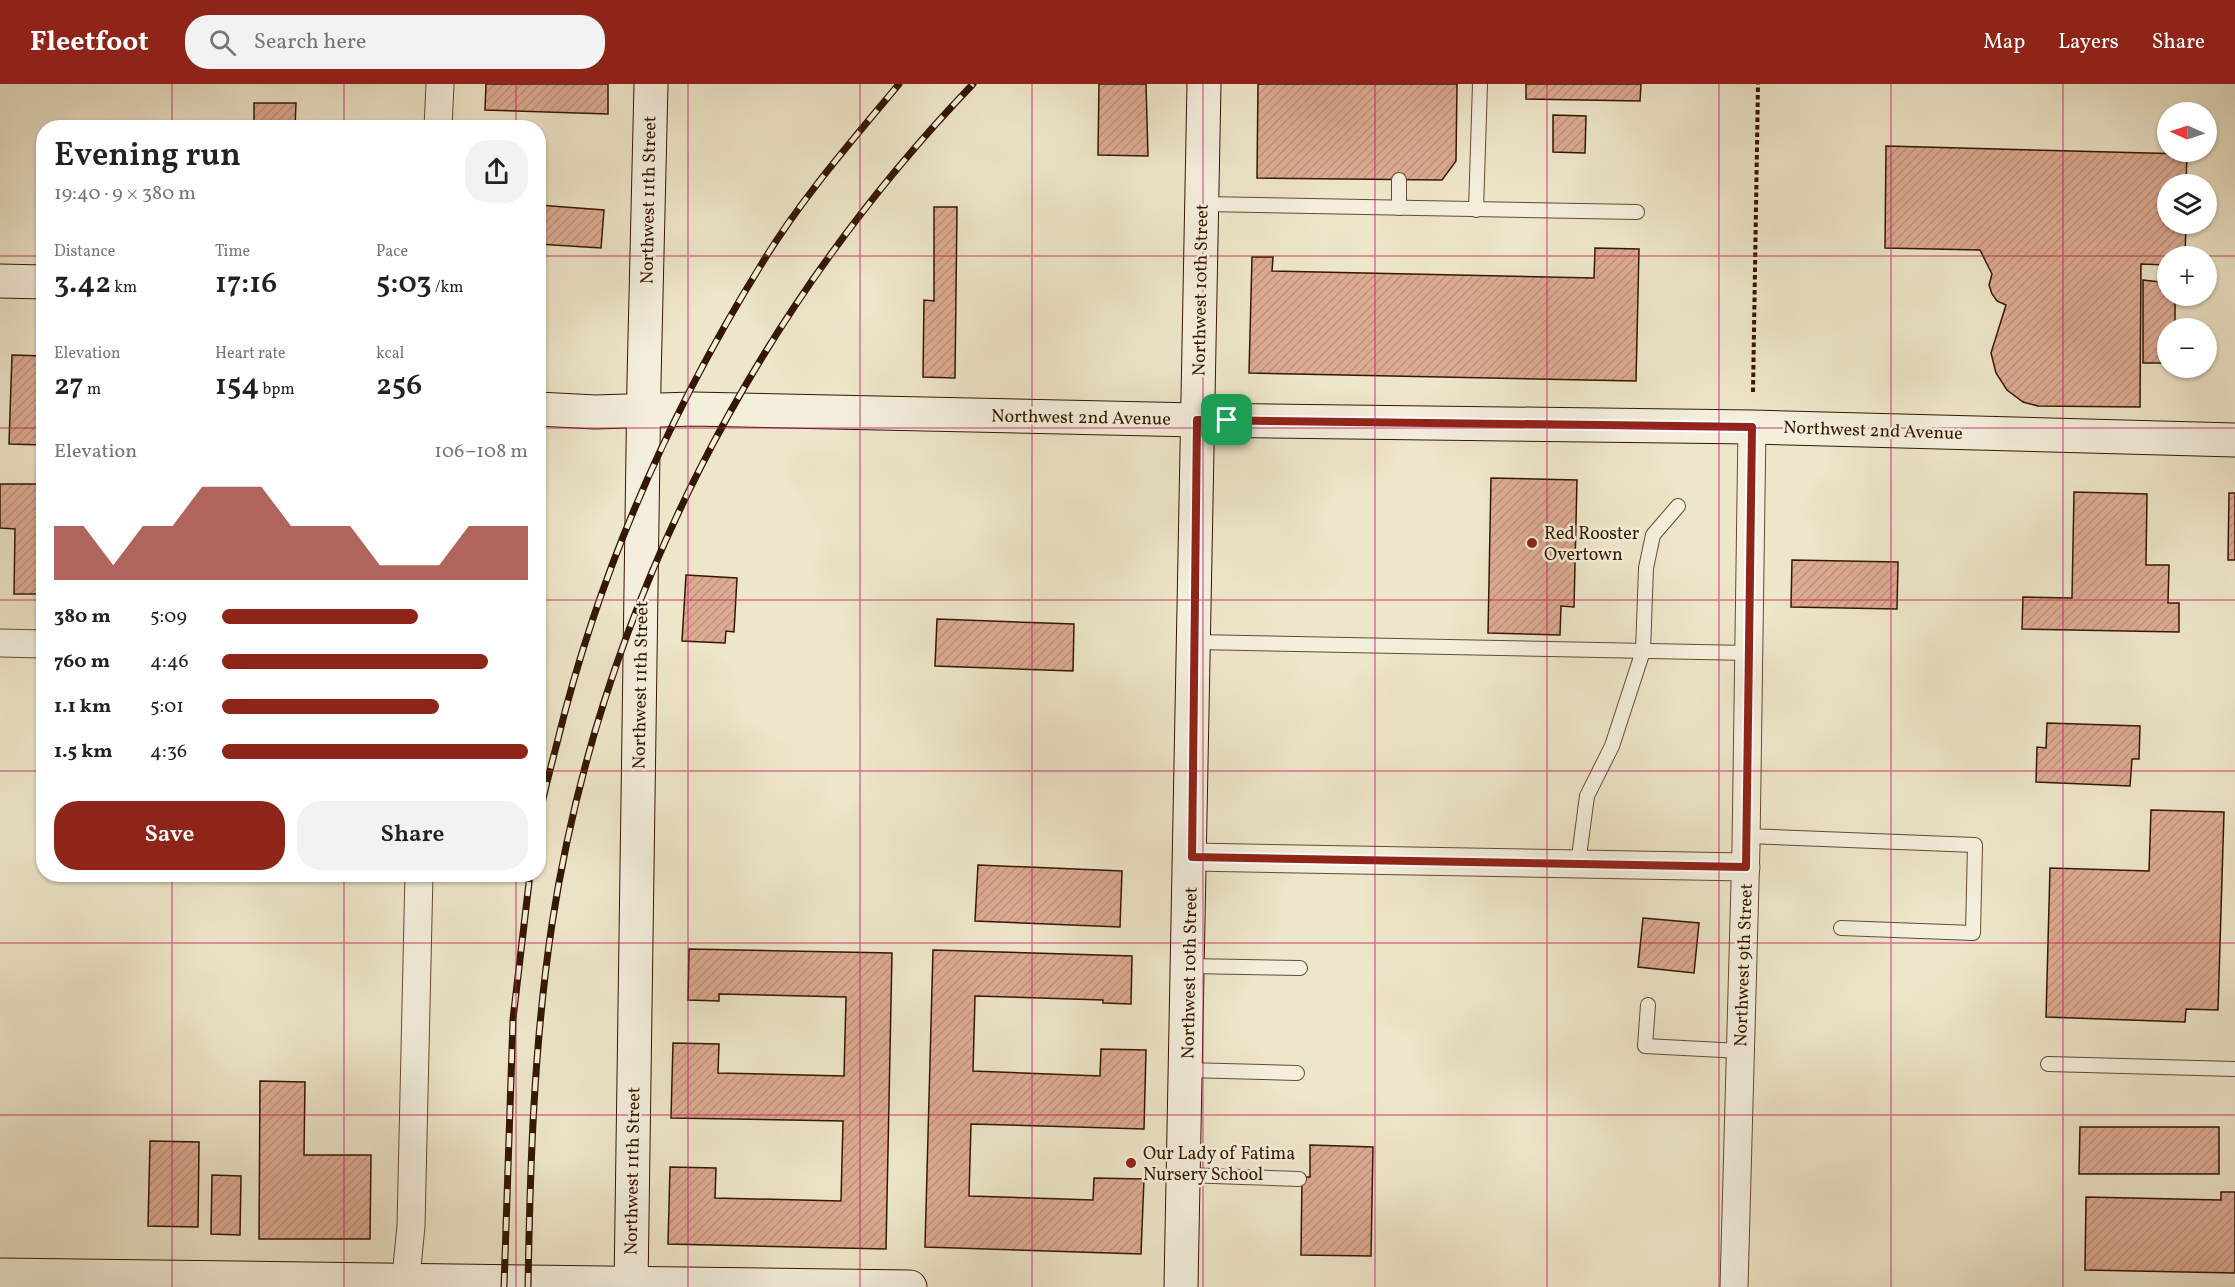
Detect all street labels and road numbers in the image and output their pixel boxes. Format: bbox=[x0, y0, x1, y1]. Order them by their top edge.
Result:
street label: Northwest 11th Street bbox=[636, 116, 663, 284]
street label: Northwest 10th Street bbox=[1187, 204, 1216, 376]
street label: Northwest 2nd Avenue bbox=[991, 404, 1171, 433]
street label: Northwest 2nd Avenue bbox=[1783, 416, 1963, 447]
street label: Northwest 11th Street bbox=[628, 601, 655, 769]
street label: Northwest 9th Street bbox=[1729, 883, 1760, 1047]
street label: Northwest 10th Street bbox=[1176, 887, 1205, 1059]
street label: Northwest 11th Street bbox=[620, 1087, 647, 1255]

